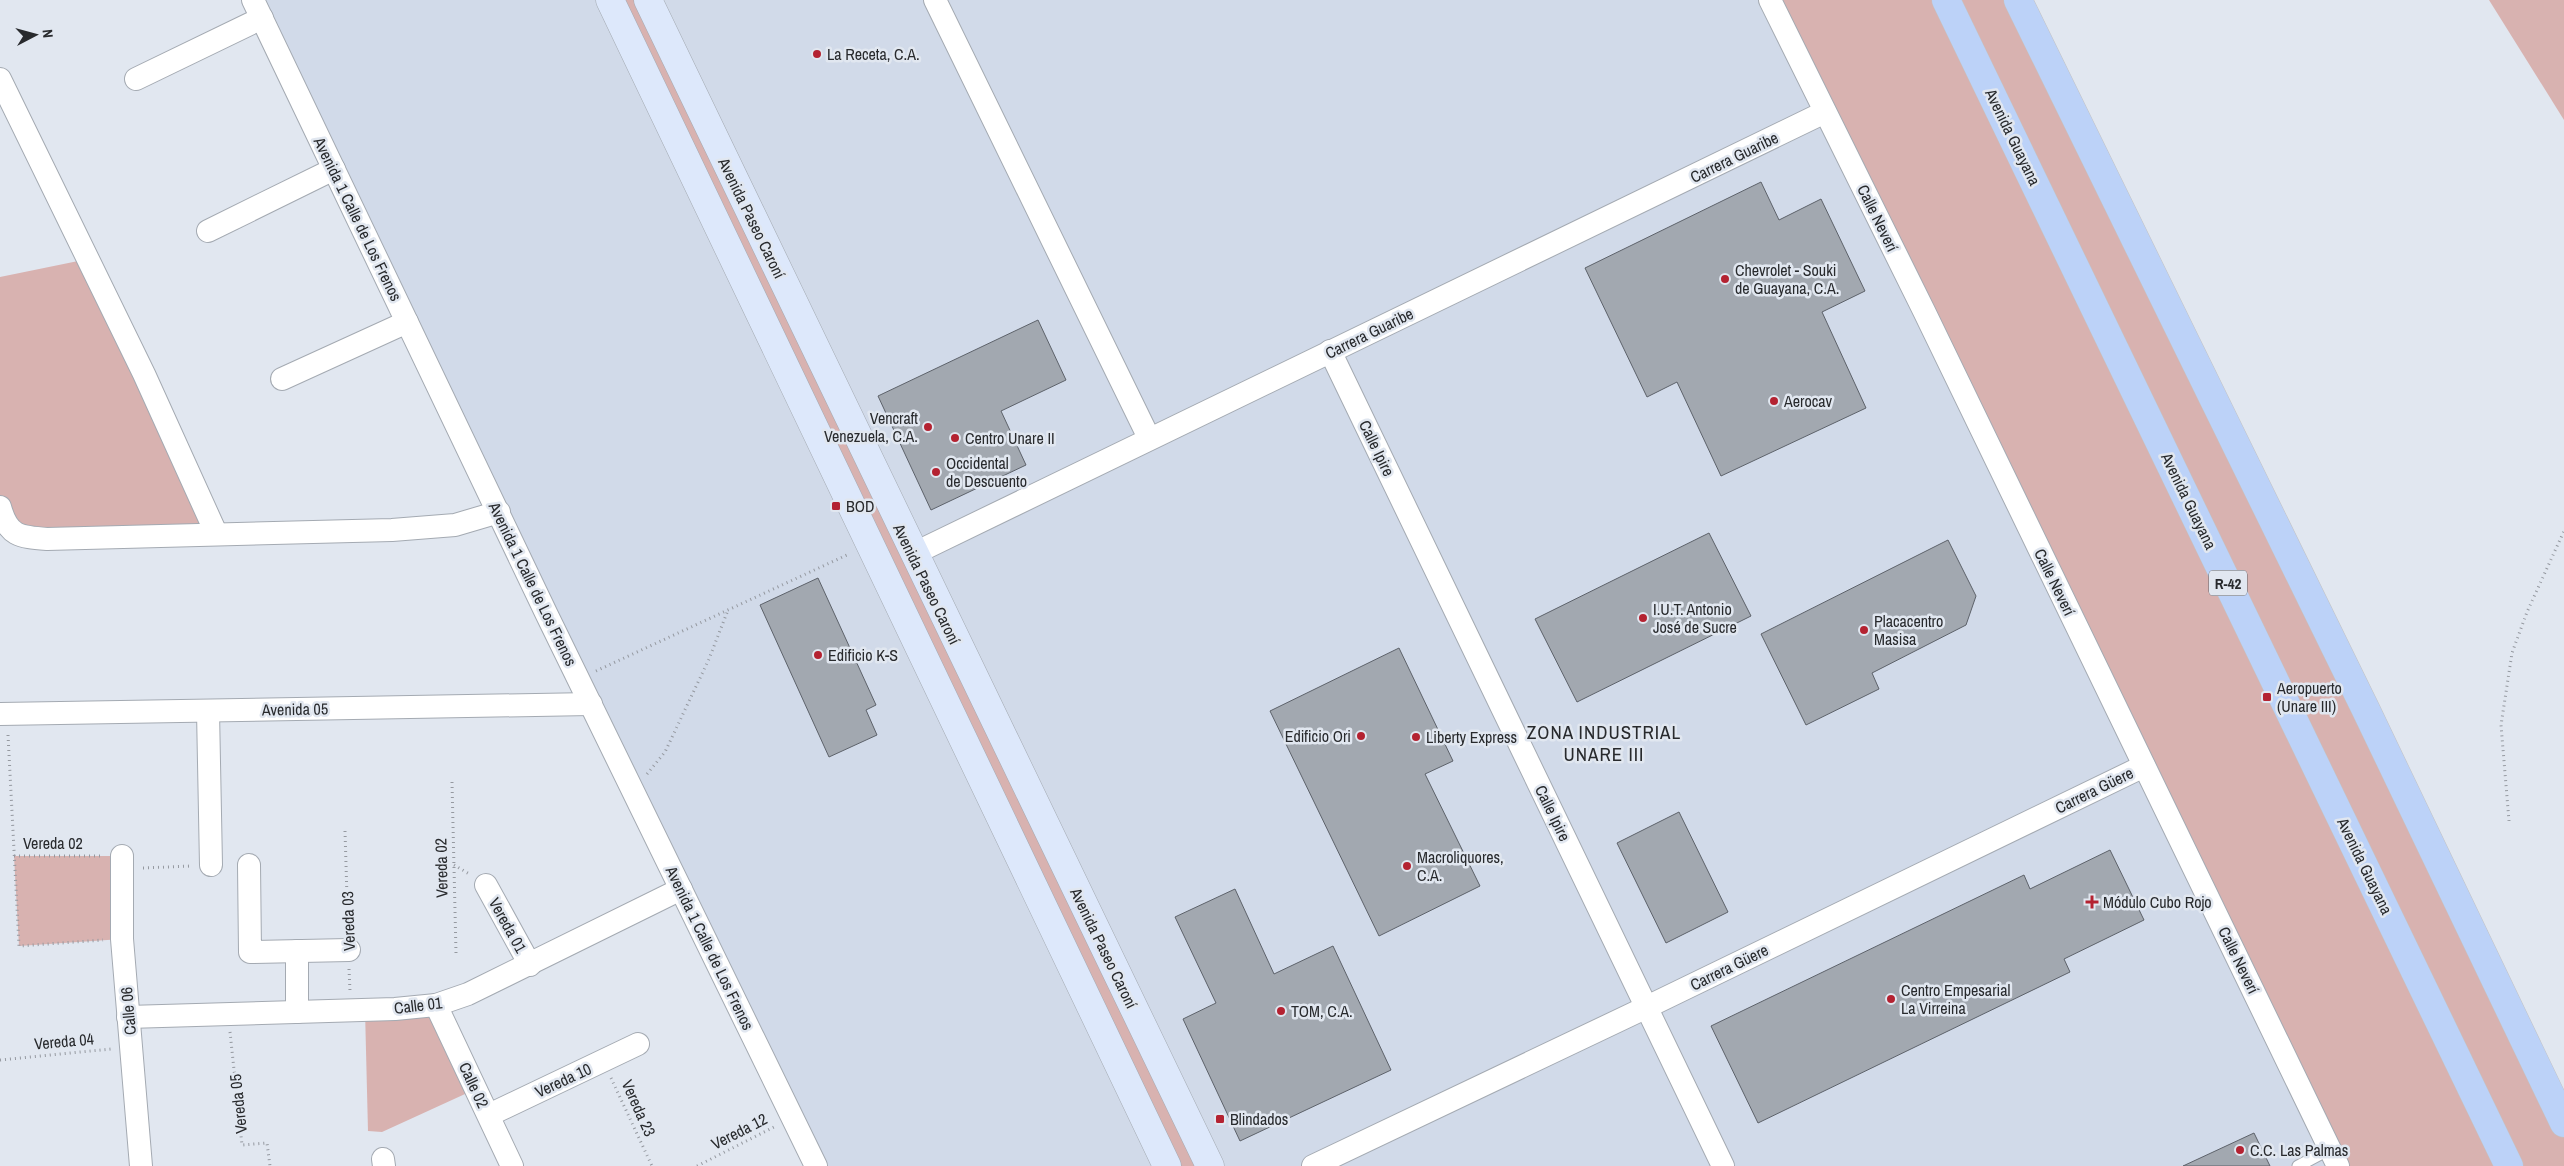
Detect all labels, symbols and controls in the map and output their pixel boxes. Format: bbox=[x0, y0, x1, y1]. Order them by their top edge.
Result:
north arrow bbox=[10, 10, 60, 60]
text: N bbox=[39, 29, 57, 39]
place label: La Receta, C.A. bbox=[827, 43, 920, 65]
marker: La Receta, C.A. bbox=[811, 48, 823, 60]
street label: Avenida Guayana bbox=[1980, 84, 2046, 190]
street label: Carrera Guaribe bbox=[1686, 126, 1782, 188]
street label: Avenida 1 Calle de Los Frenos bbox=[308, 132, 407, 305]
street label: Avenida Paseo Caroní bbox=[713, 153, 791, 282]
street label: Calle Neverí bbox=[1852, 181, 1904, 256]
place label: Chevrolet - Souki de Guayana, C.A. bbox=[1735, 259, 1839, 299]
marker: Chevrolet - Souki de Guayana, C.A. bbox=[1719, 273, 1731, 285]
street label: Carrera Guaribe bbox=[1321, 302, 1417, 364]
place label: Aerocav bbox=[1783, 390, 1833, 412]
marker: Aerocav bbox=[1768, 395, 1780, 407]
place label: Vencraft Venezuela, C.A. bbox=[824, 407, 918, 447]
street label: Calle Ipire bbox=[1354, 416, 1400, 480]
marker: Vencraft Venezuela, C.A. bbox=[922, 421, 934, 433]
place label: Centro Unare II bbox=[965, 427, 1055, 449]
marker: Centro Unare II bbox=[949, 432, 961, 444]
street label: Avenida Guayana bbox=[2156, 448, 2222, 554]
place label: Occidental de Descuento bbox=[946, 452, 1027, 492]
marker: Occidental de Descuento bbox=[930, 466, 942, 478]
place label: BOD bbox=[846, 495, 874, 517]
street label: Avenida 1 Calle de Los Frenos bbox=[483, 497, 582, 670]
marker: BOD bbox=[830, 500, 842, 512]
street label: Avenida Paseo Caroní bbox=[888, 519, 966, 648]
street label: Calle Neverí bbox=[2029, 545, 2081, 620]
road number: R-42 bbox=[2209, 570, 2247, 596]
place label: I.U.T. Antonio José de Sucre bbox=[1653, 598, 1737, 638]
place label: Placacentro Masisa bbox=[1874, 610, 1943, 650]
marker: I.U.T. Antonio José de Sucre bbox=[1637, 612, 1649, 624]
marker: Placacentro Masisa bbox=[1858, 624, 1870, 636]
place label: Edificio K-S bbox=[828, 644, 898, 666]
marker: Edificio K-S bbox=[812, 649, 824, 661]
place label: Aeropuerto (Unare III) bbox=[2276, 677, 2342, 717]
marker: Aeropuerto (Unare III) bbox=[2261, 691, 2273, 703]
street label: Avenida 05 bbox=[261, 697, 328, 721]
district label: ZONA INDUSTRIAL UNARE III bbox=[1527, 719, 1681, 767]
place label: Edificio Ori bbox=[1285, 725, 1351, 747]
place label: Liberty Express bbox=[1426, 726, 1517, 748]
marker: Edificio Ori bbox=[1355, 730, 1367, 742]
marker: Liberty Express bbox=[1410, 731, 1422, 743]
street label: Carrera Güere bbox=[2051, 762, 2137, 818]
street label: Calle Ipire bbox=[1530, 781, 1576, 845]
street label: Avenida Guayana bbox=[2332, 813, 2398, 919]
street label: Vereda 02 bbox=[23, 832, 83, 854]
street label: Vereda 02 bbox=[429, 838, 453, 898]
place label: Macroliquores, C.A. bbox=[1417, 846, 1504, 886]
marker: Macroliquores, C.A. bbox=[1401, 860, 1413, 872]
street label: Avenida 1 Calle de Los Frenos bbox=[660, 861, 759, 1034]
street label: Avenida Paseo Caroní bbox=[1065, 883, 1143, 1012]
street label: Vereda 03 bbox=[336, 891, 360, 951]
place label: Módulo Cubo Rojo bbox=[2103, 891, 2212, 913]
street label: Vereda 01 bbox=[484, 894, 532, 957]
marker: Módulo Cubo Rojo bbox=[2085, 895, 2099, 909]
street label: Calle Neverí bbox=[2213, 923, 2265, 998]
street label: Carrera Güere bbox=[1686, 939, 1772, 995]
place label: Centro Empesarial La Virreina bbox=[1901, 979, 2010, 1019]
street label: Calle 06 bbox=[115, 986, 141, 1036]
street label: Calle 01 bbox=[393, 991, 444, 1019]
marker: Centro Empesarial La Virreina bbox=[1885, 993, 1897, 1005]
place label: TOM, C.A. bbox=[1291, 1000, 1353, 1022]
marker: TOM, C.A. bbox=[1275, 1005, 1287, 1017]
street label: Vereda 04 bbox=[33, 1027, 95, 1055]
street label: Vereda 10 bbox=[531, 1057, 595, 1103]
street label: Calle 02 bbox=[454, 1059, 494, 1111]
street label: Vereda 05 bbox=[224, 1073, 252, 1135]
street label: Vereda 23 bbox=[617, 1076, 661, 1140]
street label: Vereda 12 bbox=[707, 1108, 771, 1154]
place label: Blindados bbox=[1230, 1108, 1288, 1130]
marker: Blindados bbox=[1214, 1113, 1226, 1125]
place label: C.C. Las Palmas bbox=[2250, 1139, 2348, 1161]
marker: C.C. Las Palmas bbox=[2234, 1144, 2246, 1156]

